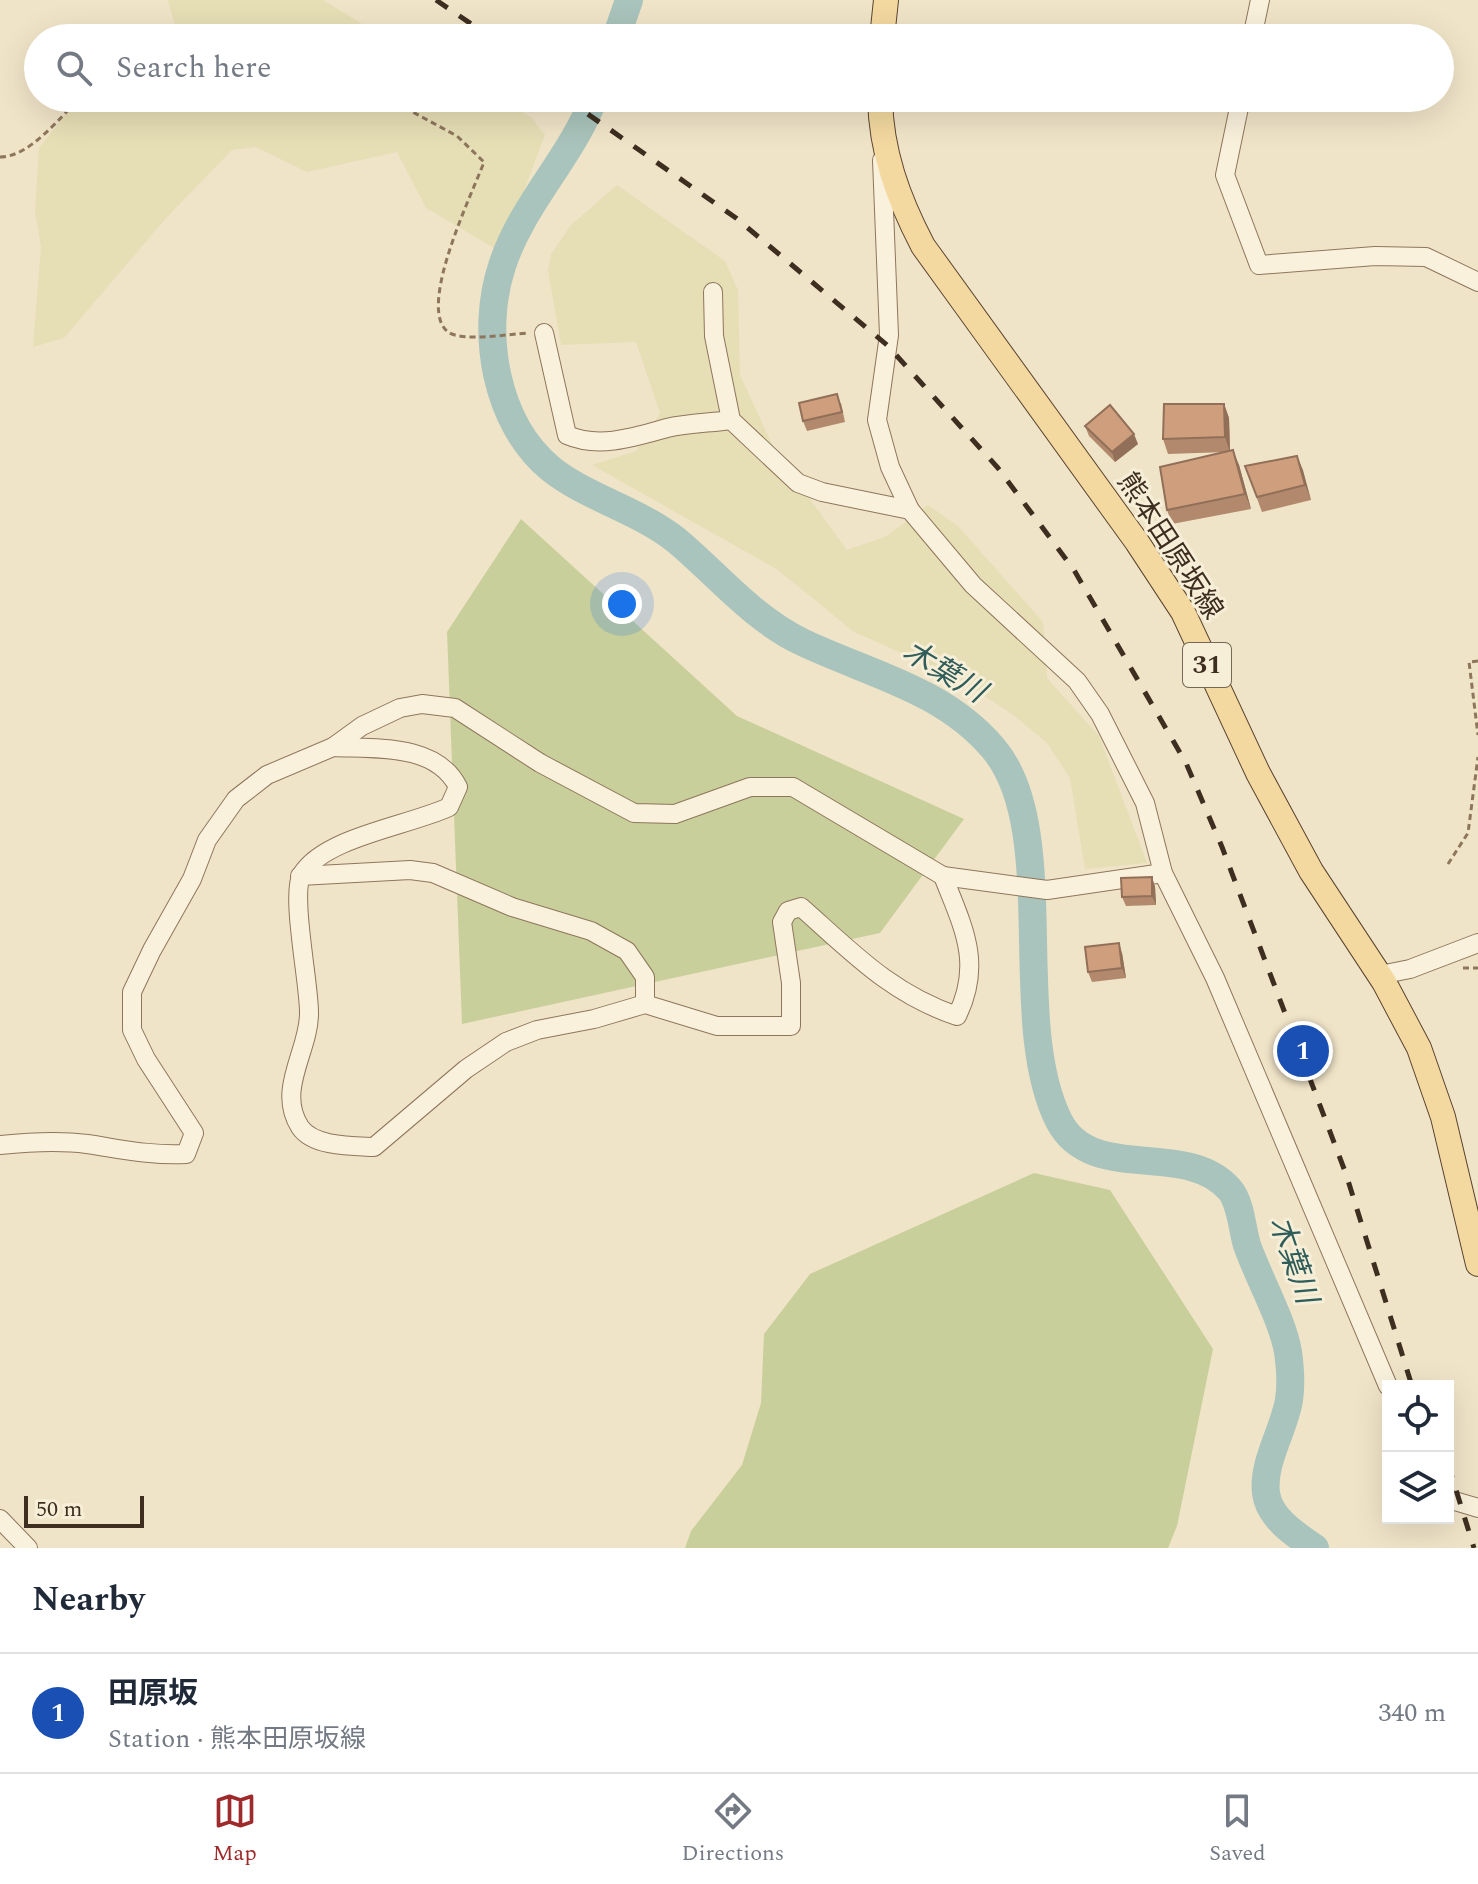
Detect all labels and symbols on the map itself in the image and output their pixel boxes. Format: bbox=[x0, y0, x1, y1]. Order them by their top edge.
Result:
street label: 熊本田原坂線 bbox=[1106, 464, 1234, 628]
your location bbox=[602, 584, 642, 624]
water label: 木葉川 bbox=[894, 629, 997, 716]
road number: 31 bbox=[1183, 643, 1231, 687]
pin: 1 bbox=[1277, 1021, 1329, 1081]
water label: 木葉川 bbox=[1257, 1210, 1330, 1313]
scale bar bbox=[24, 1492, 144, 1528]

